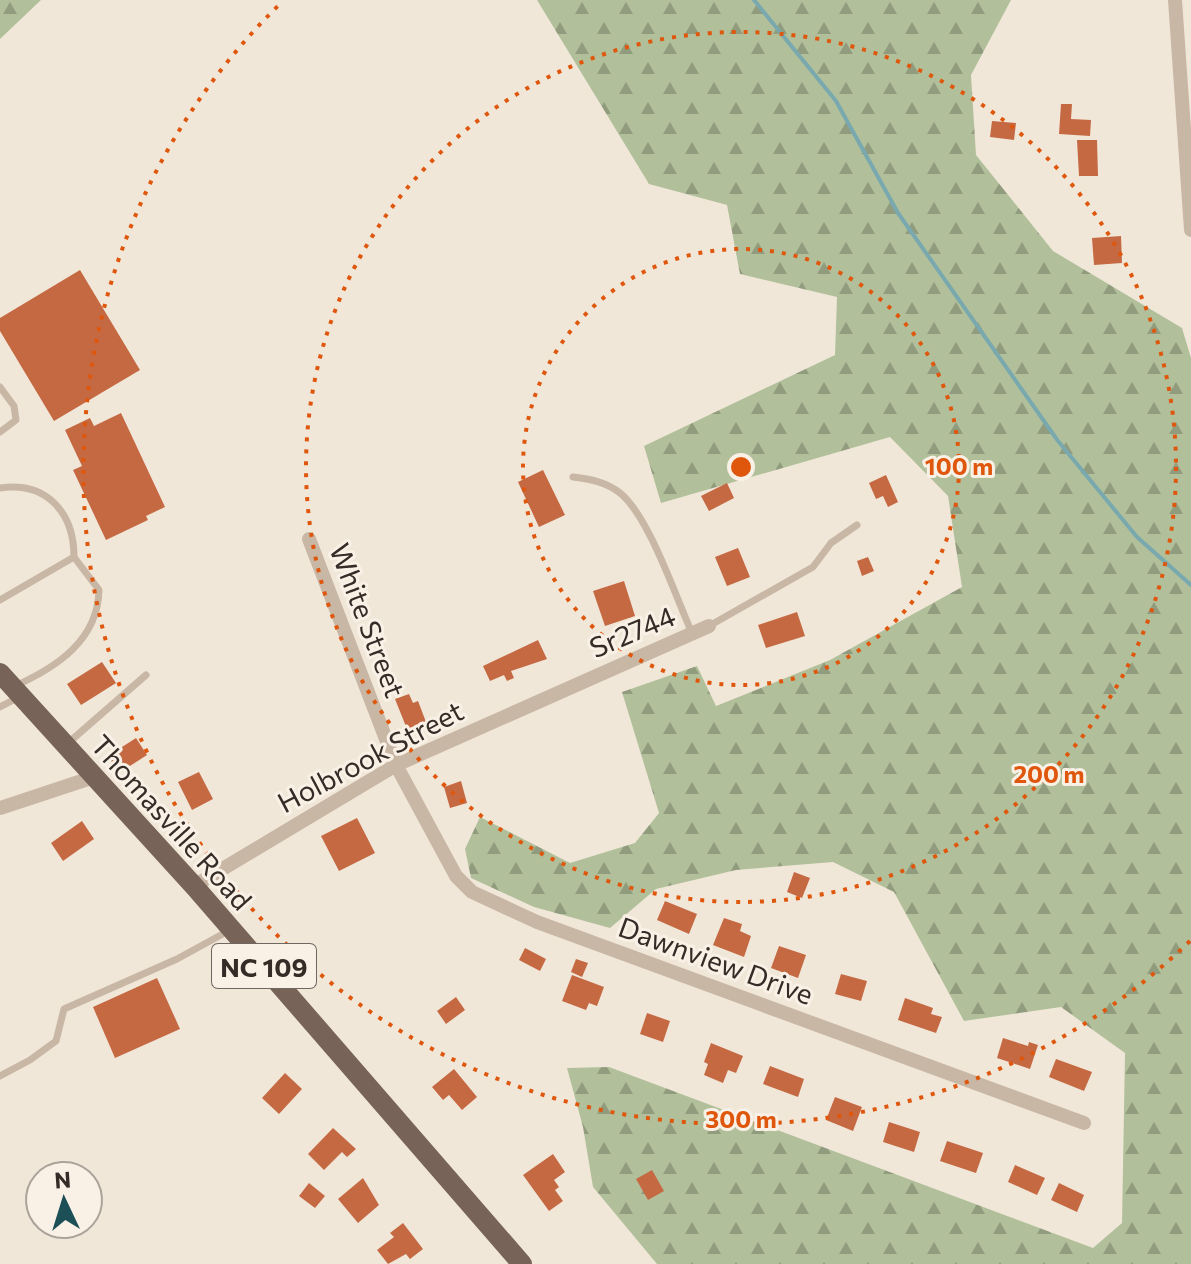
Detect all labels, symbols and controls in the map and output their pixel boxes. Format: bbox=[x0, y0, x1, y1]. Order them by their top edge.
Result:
text: 100 m bbox=[925, 451, 993, 480]
centre of rings bbox=[727, 453, 755, 481]
street label: White Street bbox=[323, 538, 413, 702]
street label: Sr2744 bbox=[584, 598, 680, 664]
street label: Holbrook Street bbox=[271, 693, 469, 819]
street label: Thomasville Road bbox=[85, 728, 259, 916]
text: 200 m bbox=[1014, 759, 1084, 788]
street label: Dawnview Drive bbox=[614, 909, 818, 1011]
road number: NC 109 bbox=[212, 944, 316, 988]
text: 300 m bbox=[705, 1104, 777, 1133]
north arrow bbox=[24, 1160, 104, 1240]
text: N bbox=[53, 1166, 72, 1194]

